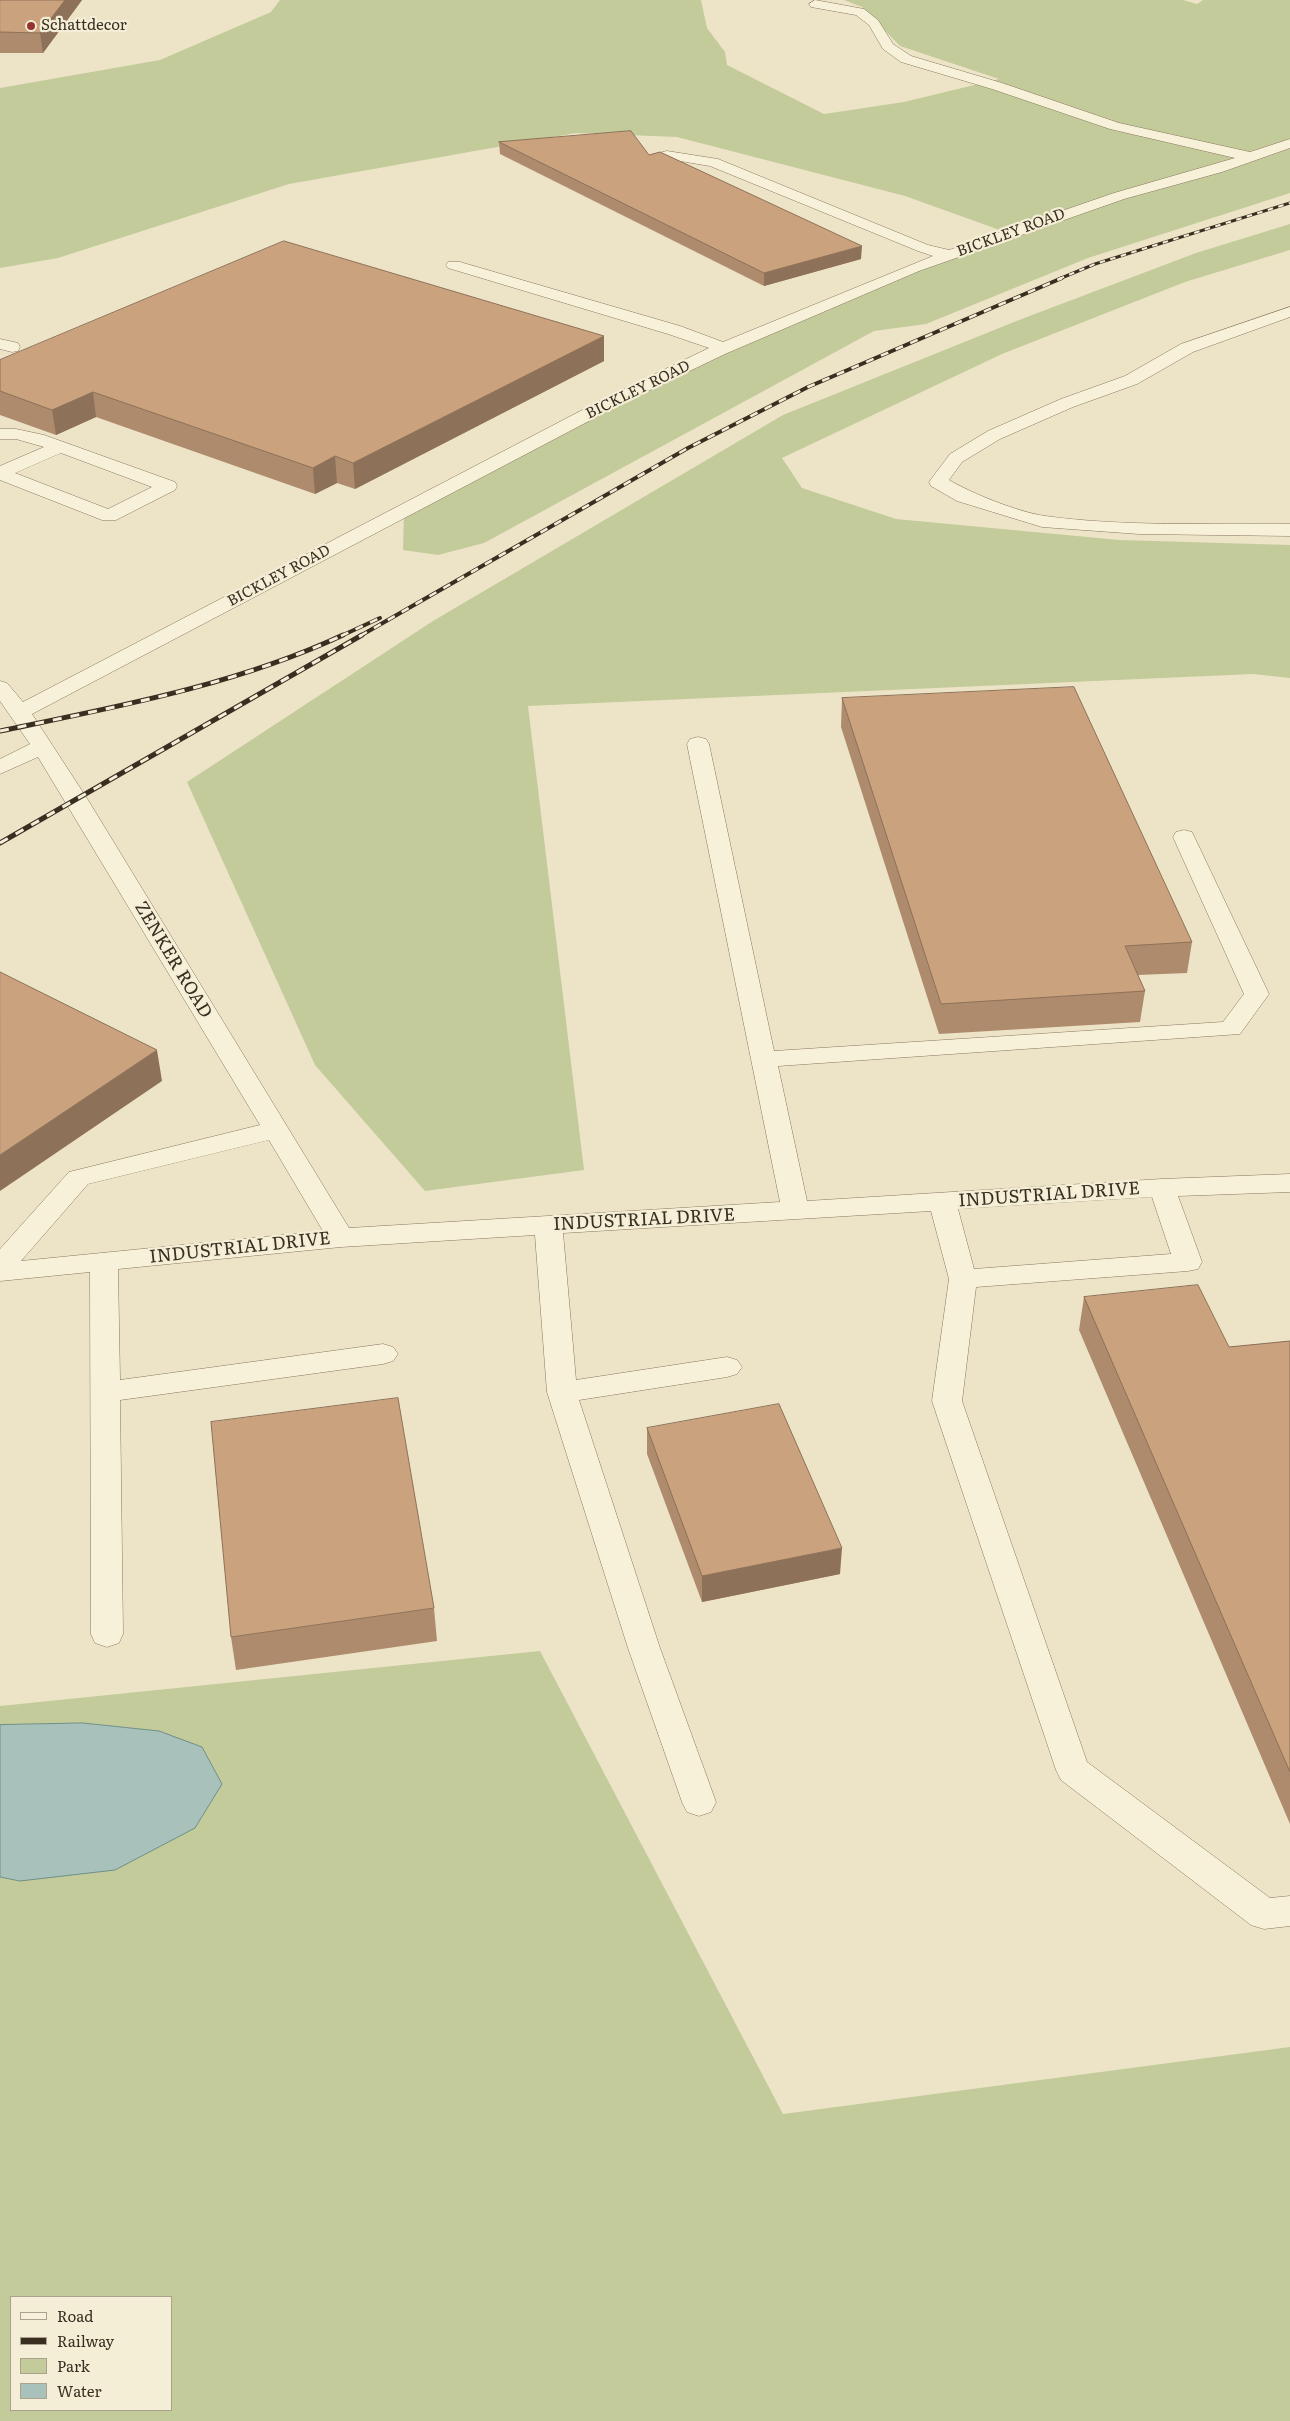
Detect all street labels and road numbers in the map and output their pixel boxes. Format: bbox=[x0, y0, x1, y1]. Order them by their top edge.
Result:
street label: BICKLEY ROAD bbox=[954, 205, 1068, 261]
street label: BICKLEY ROAD bbox=[583, 357, 693, 423]
street label: BICKLEY ROAD bbox=[224, 541, 334, 611]
street label: ZENKER ROAD bbox=[130, 898, 216, 1022]
street label: INDUSTRIAL DRIVE bbox=[958, 1178, 1140, 1212]
street label: INDUSTRIAL DRIVE bbox=[553, 1204, 735, 1236]
street label: INDUSTRIAL DRIVE bbox=[148, 1228, 332, 1268]

